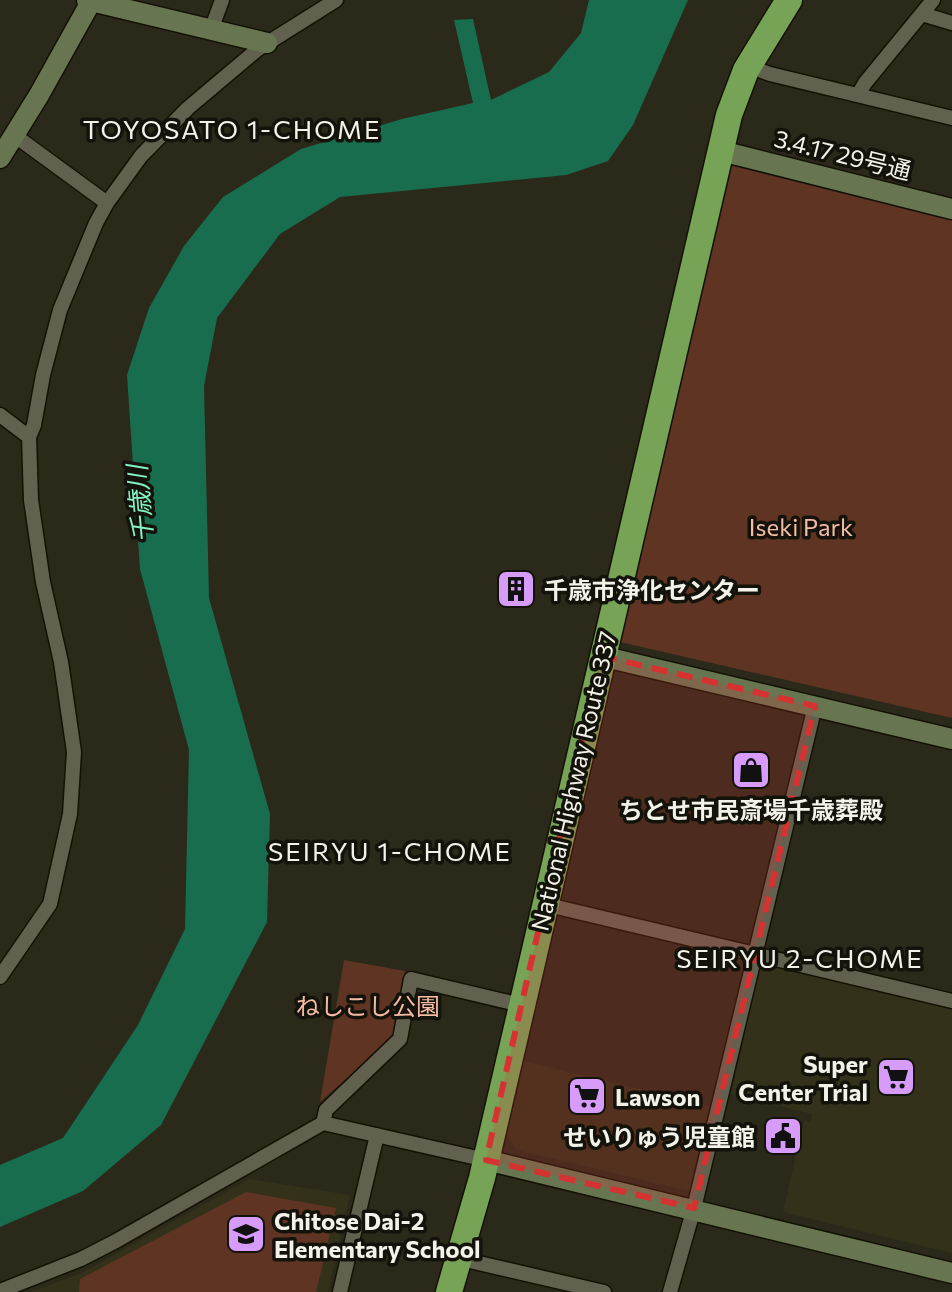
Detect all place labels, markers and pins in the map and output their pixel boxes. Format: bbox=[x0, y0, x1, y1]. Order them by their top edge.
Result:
building icon: 千歳市浄化センター bbox=[495, 568, 537, 610]
place label: 千歳市浄化センター bbox=[544, 575, 760, 604]
shop icon: ちとせ市民斎場千歳葬殿 bbox=[730, 749, 772, 791]
place label: ちとせ市民斎場千歳葬殿 bbox=[619, 795, 883, 824]
place label: Super Center Trial bbox=[738, 1049, 868, 1106]
supermarket icon: Super Center Trial bbox=[875, 1056, 917, 1098]
supermarket icon: Lawson bbox=[566, 1075, 608, 1117]
place label: Lawson bbox=[615, 1082, 700, 1111]
public building icon: せいりゅう児童館 bbox=[762, 1115, 804, 1157]
place label: せいりゅう児童館 bbox=[563, 1122, 755, 1151]
place label: Chitose Dai-2 Elementary School bbox=[274, 1206, 481, 1263]
school or university icon: Chitose Dai-2 Elementary School bbox=[225, 1213, 267, 1255]

